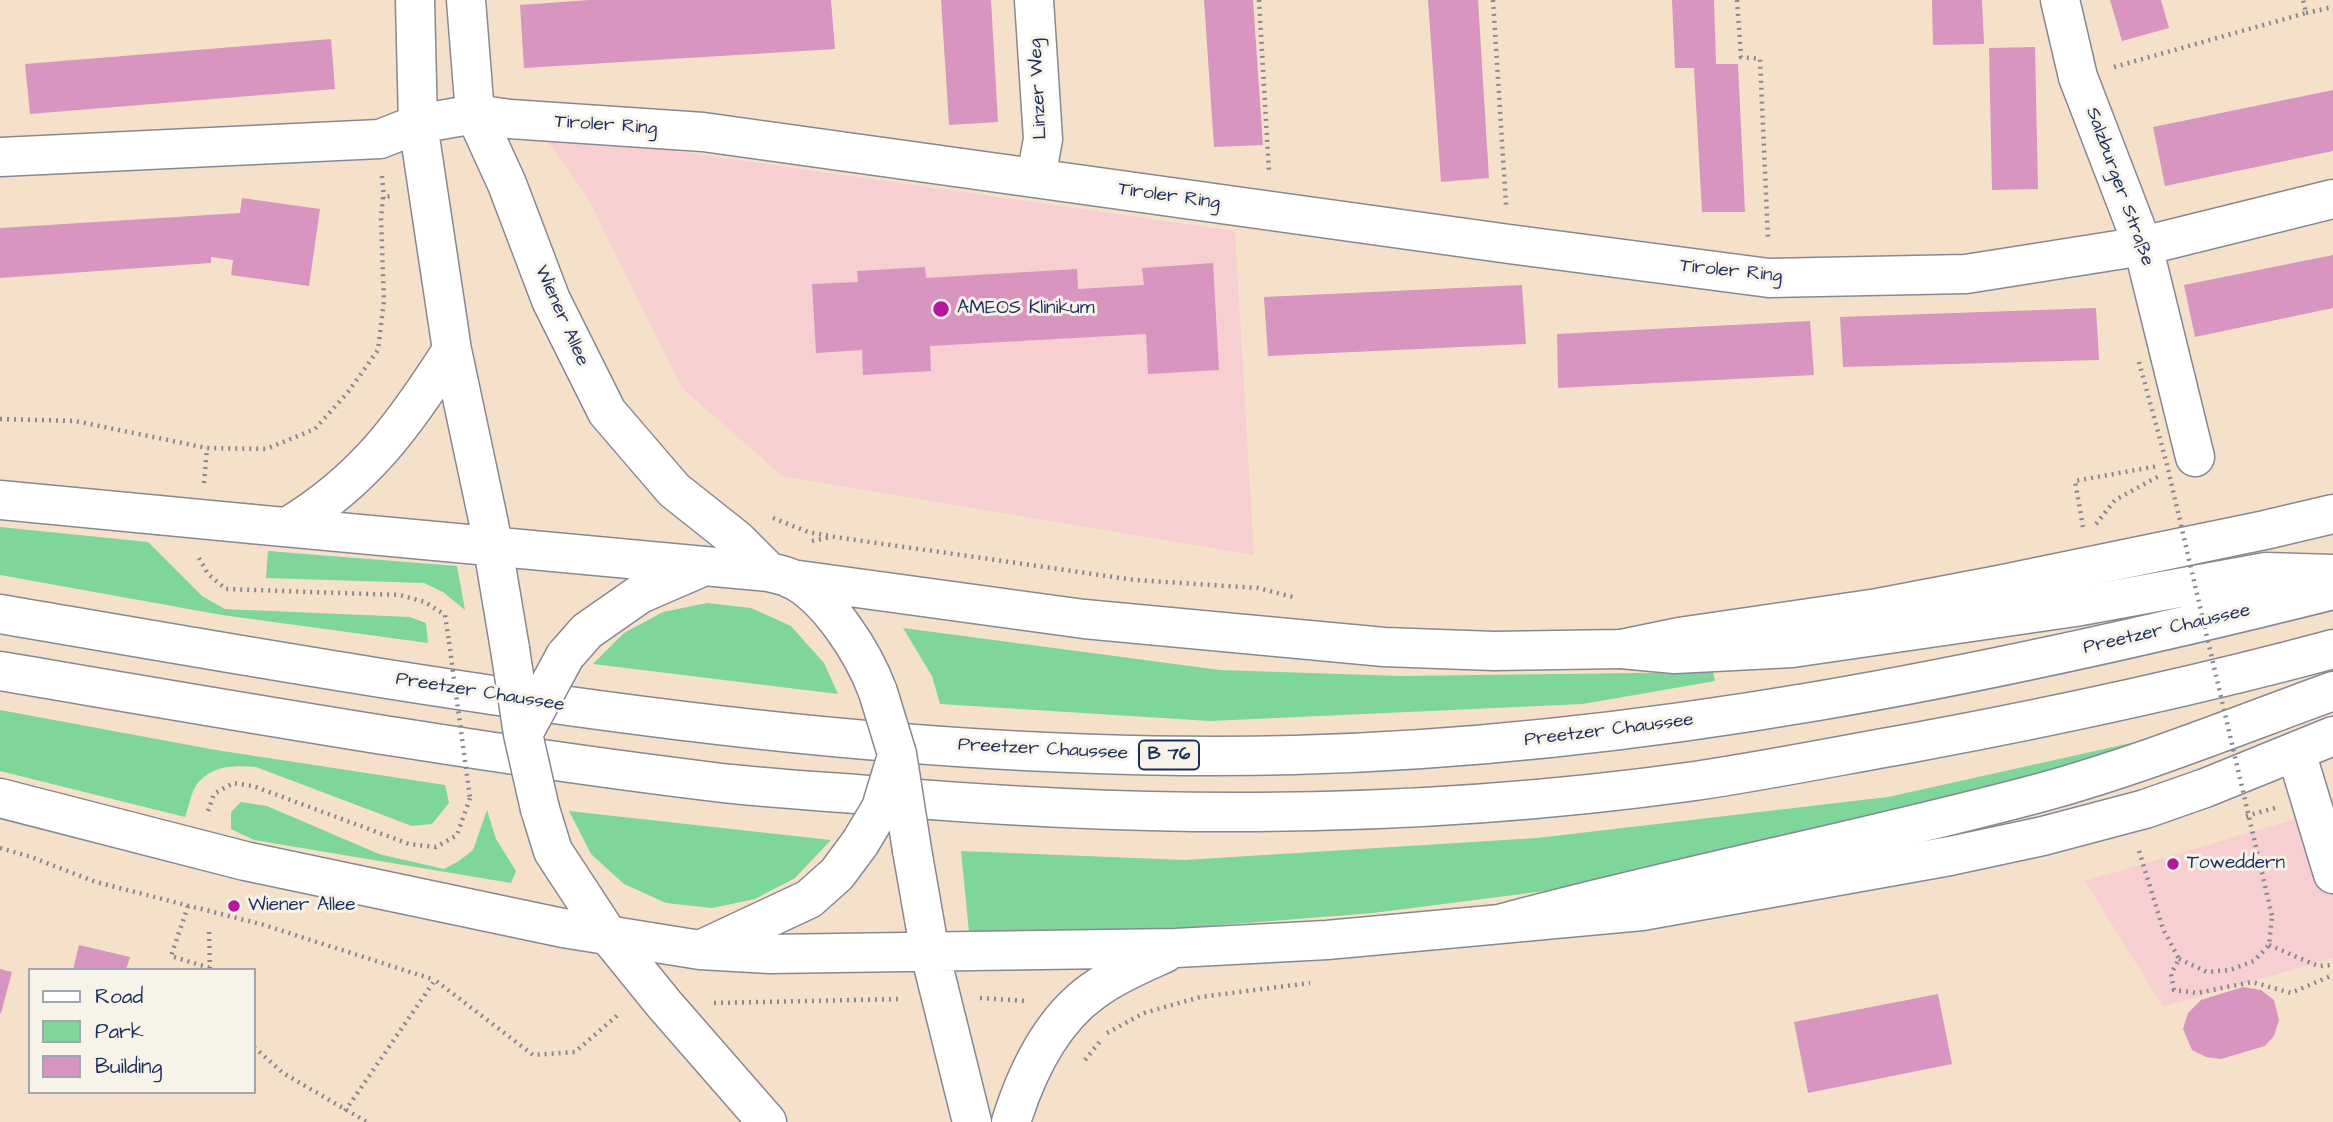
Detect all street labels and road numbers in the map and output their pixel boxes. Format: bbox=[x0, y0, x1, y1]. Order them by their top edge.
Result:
street label: Linzer Weg bbox=[1025, 38, 1053, 140]
street label: Salzburger Straße bbox=[2080, 105, 2158, 269]
street label: Tiroler Ring bbox=[554, 111, 658, 141]
street label: Tiroler Ring bbox=[1116, 179, 1222, 215]
street label: Tiroler Ring bbox=[1679, 255, 1783, 289]
street label: Wiener Allee bbox=[529, 262, 593, 370]
street label: Preetzer Chaussee bbox=[2081, 600, 2253, 660]
street label: Preetzer Chaussee bbox=[394, 668, 566, 718]
street label: Preetzer Chaussee bbox=[1523, 709, 1695, 753]
street label: Preetzer Chaussee bbox=[957, 734, 1129, 766]
road number: B 76 bbox=[1139, 740, 1199, 770]

